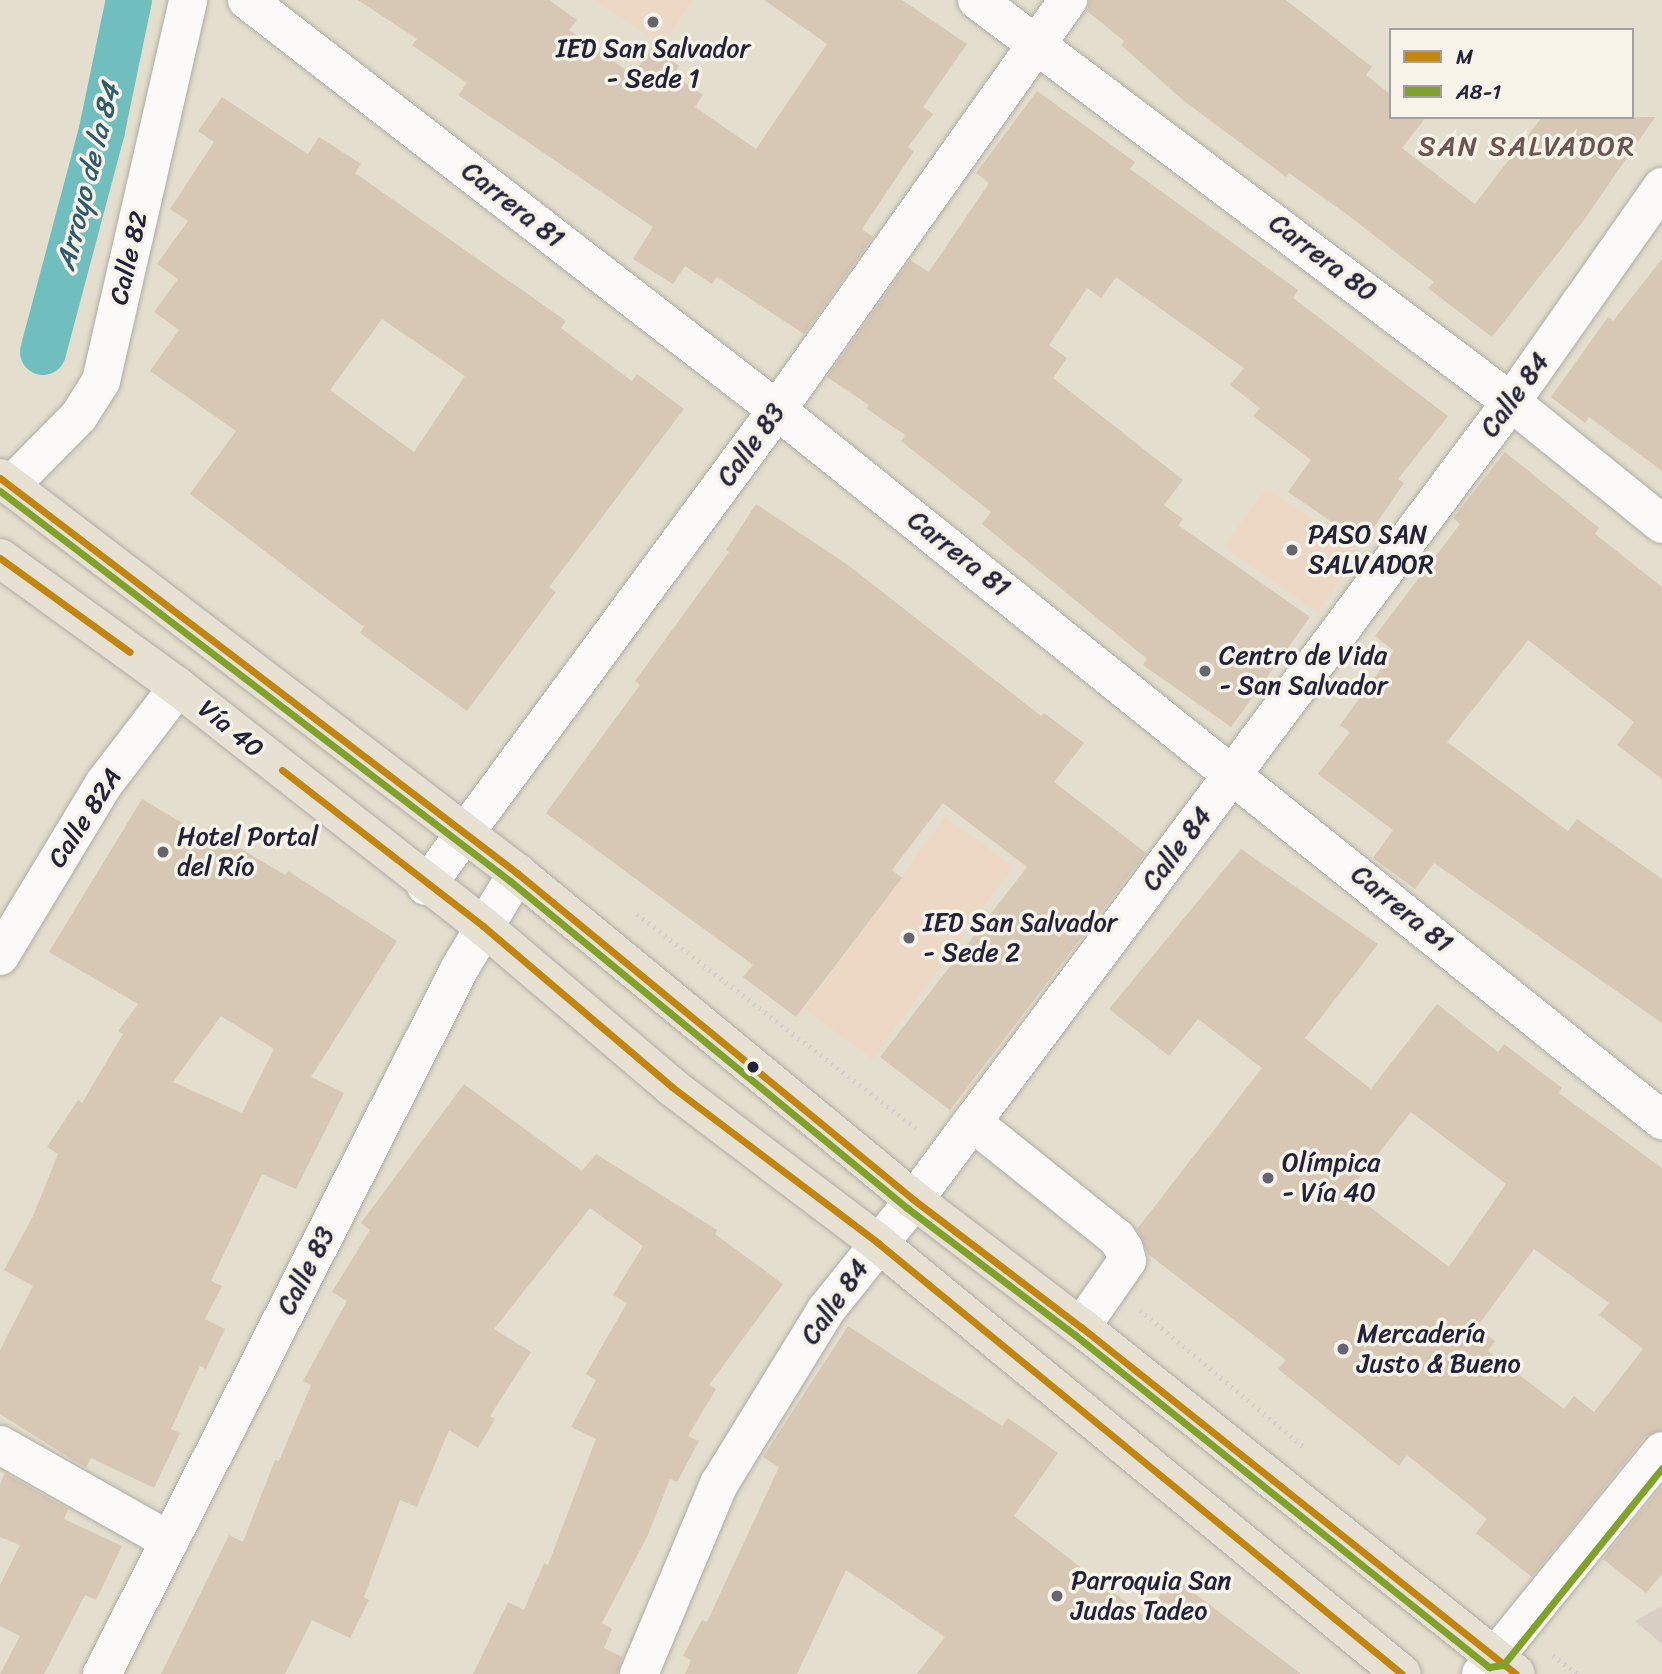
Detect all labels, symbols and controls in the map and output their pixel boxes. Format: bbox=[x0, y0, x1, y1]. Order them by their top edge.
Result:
marker: IED San Salvador - Sede 1 bbox=[645, 14, 661, 30]
legend bbox=[1389, 28, 1634, 119]
place label: IED San Salvador - Sede 1 bbox=[555, 33, 751, 94]
text: M bbox=[1456, 38, 1473, 76]
text: A8-1 bbox=[1456, 73, 1501, 111]
water label: Arroyo de la 84 bbox=[49, 80, 127, 274]
district label: SAN SALVADOR bbox=[1417, 129, 1637, 163]
street label: Carrera 81 bbox=[456, 155, 570, 255]
street label: Carrera 80 bbox=[1263, 207, 1383, 309]
street label: Calle 82 bbox=[103, 208, 155, 308]
street label: Calle 84 bbox=[1474, 347, 1556, 443]
street label: Calle 83 bbox=[711, 398, 791, 492]
street label: Carrera 81 bbox=[902, 504, 1016, 604]
place label: PASO SAN SALVADOR bbox=[1308, 519, 1434, 580]
marker: PASO SAN SALVADOR bbox=[1282, 540, 1302, 560]
place label: Centro de Vida - San Salvador bbox=[1219, 640, 1388, 702]
marker: Centro de Vida - San Salvador bbox=[1197, 663, 1213, 679]
street label: Vía 40 bbox=[192, 693, 270, 765]
street label: Calle 82A bbox=[41, 763, 129, 873]
street label: Calle 84 bbox=[1136, 801, 1218, 897]
place label: Hotel Portal del Río bbox=[177, 821, 319, 882]
marker: Hotel Portal del Río bbox=[155, 844, 171, 860]
street label: Carrera 81 bbox=[1345, 859, 1459, 959]
place label: IED San Salvador - Sede 2 bbox=[923, 907, 1119, 968]
marker: IED San Salvador - Sede 2 bbox=[901, 930, 917, 946]
unlabelled marker bbox=[746, 1060, 760, 1074]
place label: Olímpica - Vía 40 bbox=[1282, 1147, 1380, 1208]
marker: Olímpica - Vía 40 bbox=[1260, 1170, 1276, 1186]
street label: Calle 83 bbox=[271, 1222, 341, 1320]
street label: Calle 84 bbox=[795, 1254, 875, 1350]
place label: Mercadería Justo & Bueno bbox=[1357, 1318, 1520, 1380]
marker: Mercadería Justo & Bueno bbox=[1335, 1341, 1351, 1357]
place label: Parroquia San Judas Tadeo bbox=[1071, 1565, 1231, 1626]
marker: Parroquia San Judas Tadeo bbox=[1049, 1588, 1065, 1604]

